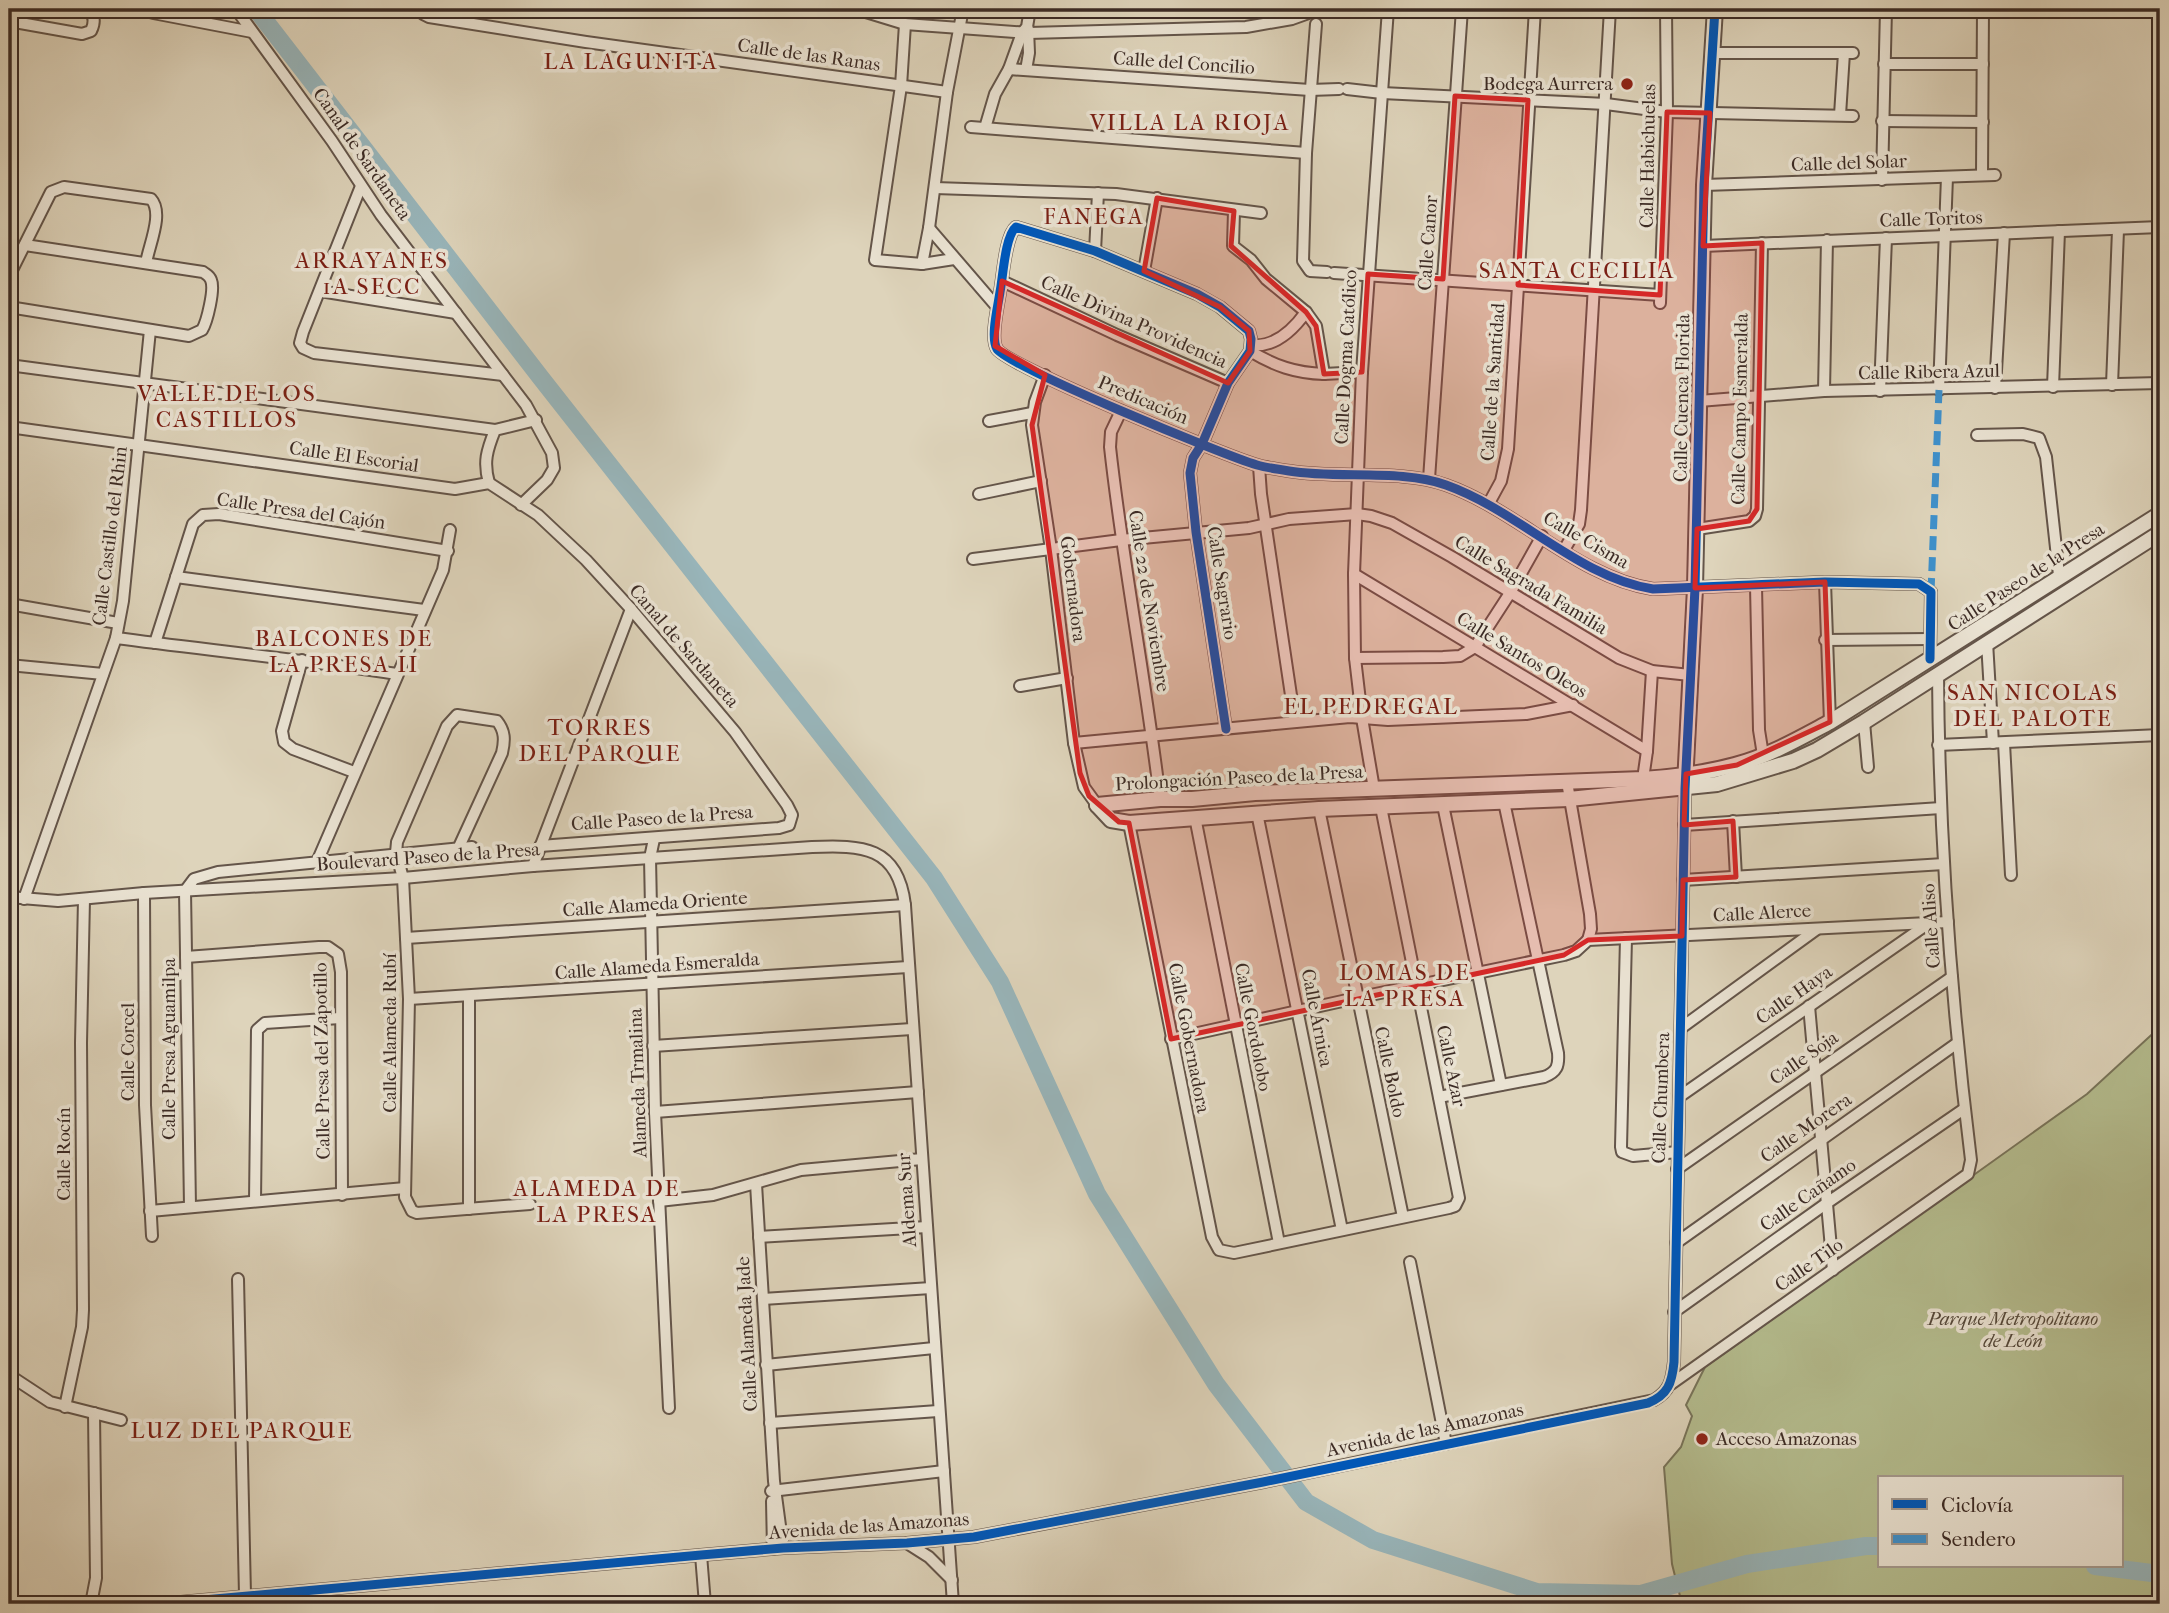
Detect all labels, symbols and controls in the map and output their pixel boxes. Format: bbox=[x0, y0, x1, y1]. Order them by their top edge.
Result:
street label: Calle de las Ranas bbox=[736, 34, 882, 76]
street label: Calle del Concilio bbox=[1112, 47, 1256, 79]
district label: LA LAGUNITA bbox=[543, 48, 719, 75]
place label: Bodega Aurrera bbox=[1483, 73, 1613, 95]
marker: Bodega Aurrera bbox=[1619, 76, 1635, 92]
street label: Canal de Sardaneta bbox=[308, 84, 416, 224]
street label: Calle Habichuelas bbox=[1636, 84, 1660, 228]
district label: VILLA LA RIOJA bbox=[1089, 109, 1290, 136]
street label: Calle del Solar bbox=[1791, 150, 1908, 176]
street label: Calle Canor bbox=[1414, 194, 1442, 291]
district label: FANEGA bbox=[1043, 203, 1145, 230]
street label: Calle Toritos bbox=[1879, 206, 1983, 232]
district label: ARRAYANES 1A SECC bbox=[294, 247, 449, 300]
district label: SANTA CECILIA bbox=[1479, 257, 1675, 284]
street label: Calle Dogma Católico bbox=[1330, 269, 1362, 445]
street label: Calle Divina Providencia bbox=[1038, 271, 1231, 373]
street label: Calle de la Santidad bbox=[1476, 301, 1510, 462]
street label: Calle Campo Esmeralda bbox=[1727, 313, 1753, 505]
street label: Calle Cuenca Florida bbox=[1670, 314, 1694, 482]
street label: Calle Ribera Azul bbox=[1858, 360, 2000, 384]
street label: Predicación bbox=[1094, 371, 1192, 429]
district label: VALLE DE LOS CASTILLOS bbox=[136, 380, 317, 433]
street label: Calle El Escorial bbox=[288, 437, 420, 477]
street label: Calle Castillo del Rhin bbox=[88, 445, 132, 627]
street label: Calle Presa del Cajón bbox=[215, 488, 387, 534]
street label: Calle Cisma bbox=[1539, 507, 1633, 573]
street label: Calle 22 de Noviembre bbox=[1124, 509, 1174, 693]
street label: Calle Paseo de la Presa bbox=[1944, 518, 2109, 636]
street label: Calle Sagrario bbox=[1202, 525, 1242, 642]
street label: Calle Sagrada Familia bbox=[1451, 531, 1612, 639]
street label: Gobernadora bbox=[1056, 535, 1090, 644]
street label: Canal de Sardaneta bbox=[625, 580, 744, 712]
street label: Calle Santos Oleos bbox=[1453, 607, 1591, 703]
district label: BALCONES DE LA PRESA II bbox=[255, 625, 433, 678]
district label: SAN NICOLAS DEL PALOTE bbox=[1947, 679, 2119, 732]
district label: EL PEDREGAL bbox=[1283, 693, 1459, 720]
district label: TORRES DEL PARQUE bbox=[518, 714, 682, 767]
street label: Prolongación Paseo de la Presa bbox=[1114, 760, 1364, 795]
street label: Calle Paseo de la Presa bbox=[570, 801, 754, 835]
street label: Boulevard Paseo de la Presa bbox=[315, 838, 541, 876]
street label: Calle Aliso bbox=[1917, 882, 1945, 969]
street label: Calle Alameda Oriente bbox=[562, 887, 748, 921]
street label: Calle Alerce bbox=[1712, 899, 1812, 927]
street label: Calle Alameda Esmeralda bbox=[554, 948, 760, 984]
street label: Calle Alameda Rubí bbox=[379, 953, 401, 1113]
street label: Calle Presa Aguamilpa bbox=[158, 958, 180, 1140]
district label: LOMAS DE LA PRESA bbox=[1339, 959, 1471, 1012]
street label: Calle Gobernadora bbox=[1164, 961, 1214, 1115]
street label: Calle Gordolobo bbox=[1230, 961, 1276, 1093]
street label: Calle Haya bbox=[1752, 961, 1836, 1029]
street label: Calle Presa del Zapotillo bbox=[309, 962, 335, 1160]
street label: Calle Árnica bbox=[1297, 967, 1337, 1069]
street label: Calle Corcel bbox=[117, 1003, 139, 1101]
street label: Alameda Trmalina bbox=[624, 1008, 652, 1159]
street label: Calle Azar bbox=[1432, 1023, 1471, 1110]
street label: Calle Boldo bbox=[1370, 1025, 1410, 1120]
street label: Calle Soja bbox=[1766, 1026, 1843, 1090]
street label: Calle Chumbera bbox=[1648, 1032, 1674, 1164]
street label: Calle Morera bbox=[1756, 1088, 1856, 1167]
street label: Calle Rocín bbox=[53, 1107, 75, 1201]
street label: Aldema Sur bbox=[893, 1151, 921, 1249]
street label: Calle Cañamo bbox=[1756, 1154, 1861, 1236]
district label: ALAMEDA DE LA PRESA bbox=[512, 1175, 681, 1228]
street label: Calle Tilo bbox=[1771, 1233, 1848, 1296]
street label: Calle Alameda Jade bbox=[732, 1256, 762, 1412]
park label: Parque Metropolitano de León bbox=[1927, 1308, 2098, 1352]
street label: Avenida de las Amazonas bbox=[1324, 1398, 1525, 1462]
district label: LUZ DEL PARQUE bbox=[130, 1417, 354, 1444]
place label: Acceso Amazonas bbox=[1715, 1428, 1857, 1450]
marker: Acceso Amazonas bbox=[1694, 1431, 1710, 1447]
legend bbox=[1878, 1476, 2124, 1568]
text: Ciclovía bbox=[1941, 1493, 2013, 1517]
street label: Avenida de las Amazonas bbox=[767, 1508, 970, 1544]
text: Sendero bbox=[1941, 1527, 2016, 1551]

